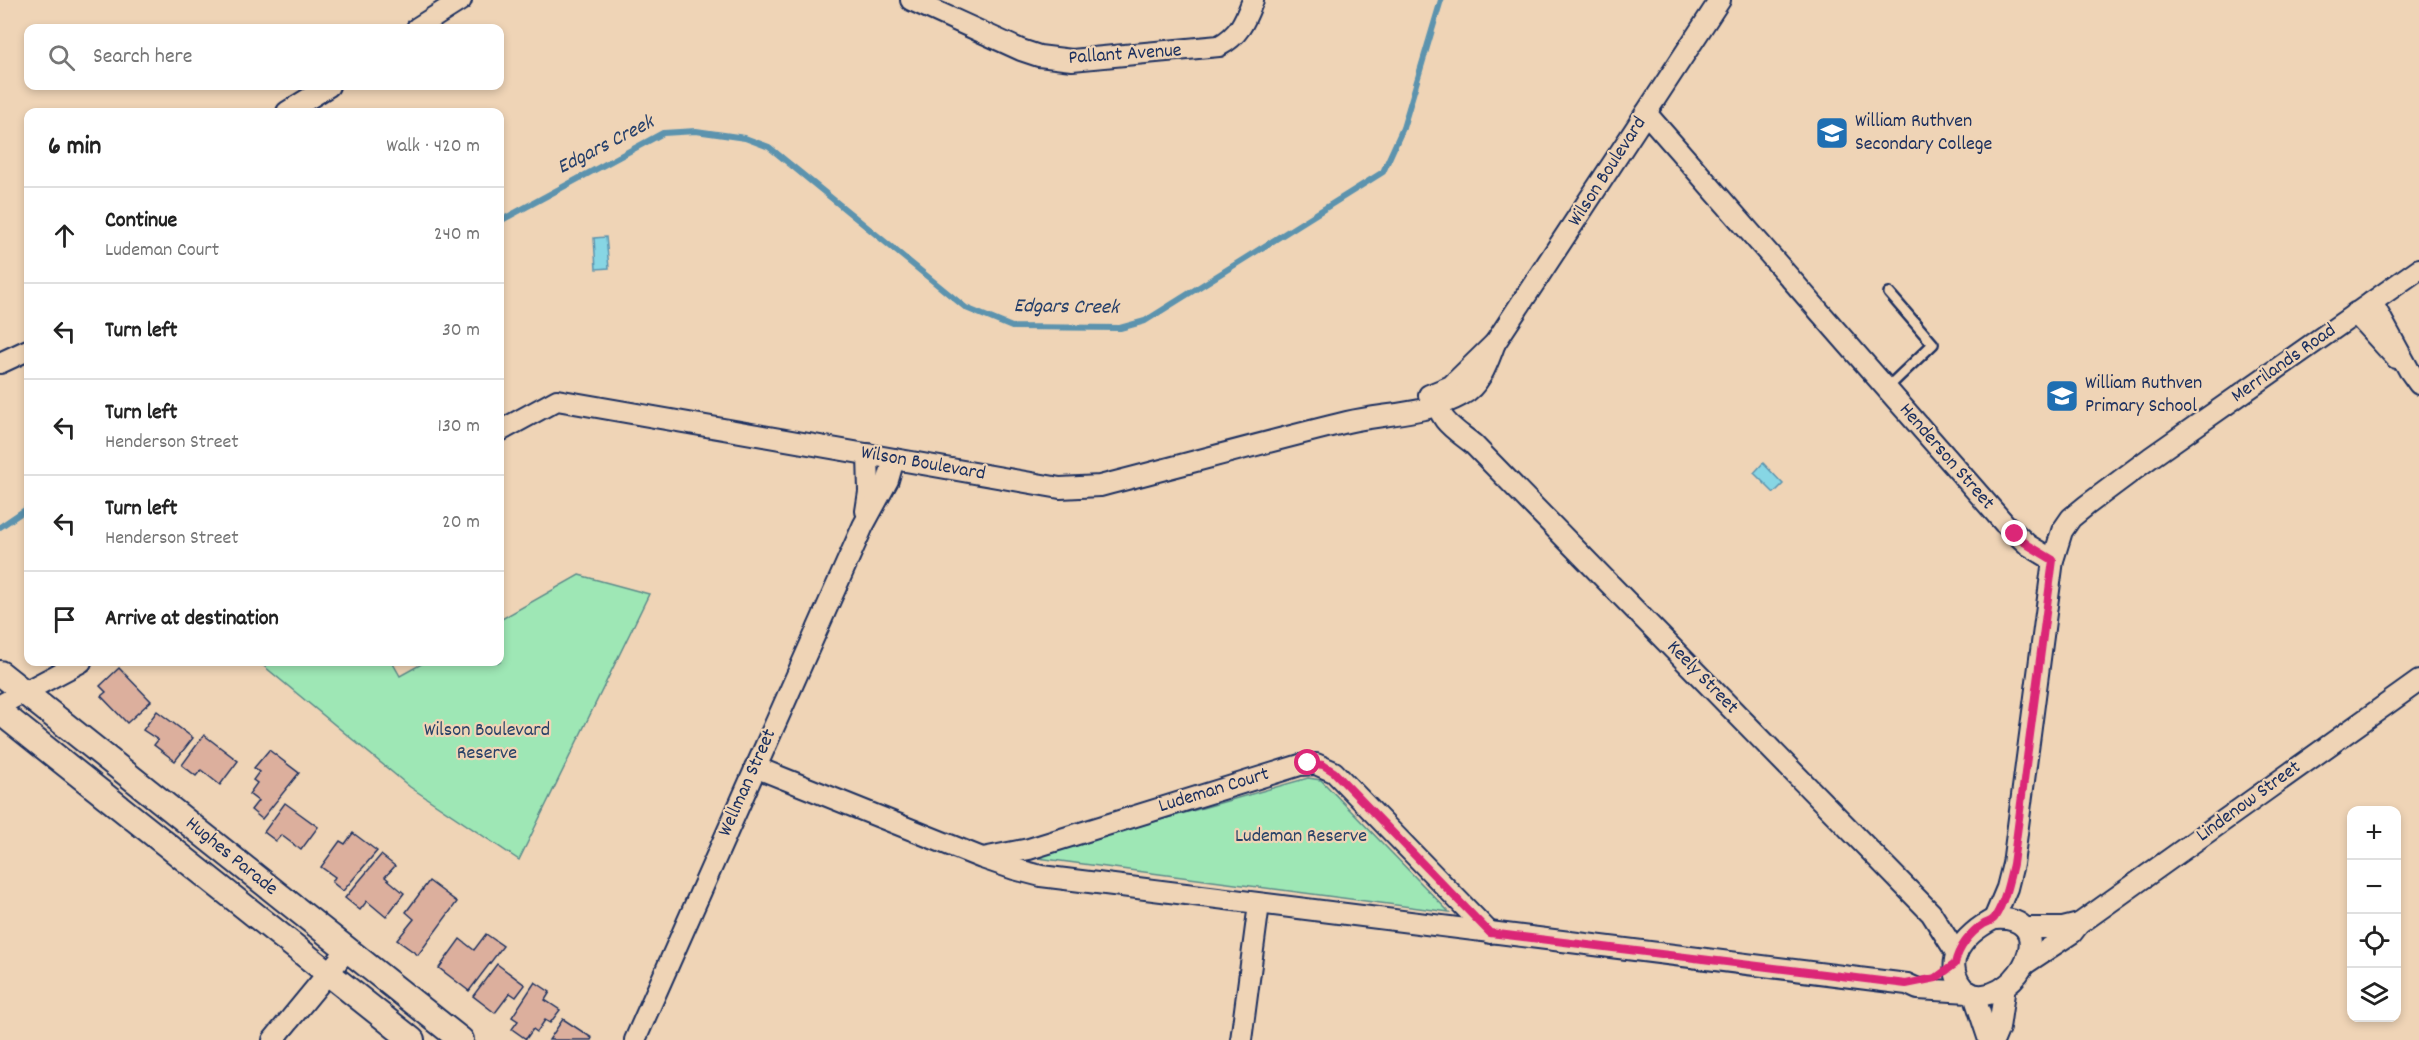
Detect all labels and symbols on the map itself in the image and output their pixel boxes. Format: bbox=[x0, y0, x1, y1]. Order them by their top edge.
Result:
street label: Pallant Avenue bbox=[1068, 37, 1183, 73]
water label: Edgars Creek bbox=[552, 108, 662, 183]
place label: William Ruthven Secondary College bbox=[1855, 108, 1993, 159]
street label: Wilson Boulevard bbox=[1562, 111, 1654, 233]
school or university icon: William Ruthven Secondary College bbox=[1814, 115, 1850, 151]
water label: Edgars Creek bbox=[1013, 292, 1121, 324]
street label: Merrilands Road bbox=[2226, 317, 2342, 411]
place label: William Ruthven Primary School bbox=[2085, 370, 2202, 421]
school or university icon: William Ruthven Primary School bbox=[2044, 378, 2080, 414]
street label: Henderson Street bbox=[1892, 397, 2000, 517]
street label: Wilson Boulevard bbox=[858, 439, 988, 489]
route end bbox=[2001, 520, 2027, 546]
street label: Keely Street bbox=[1660, 635, 1744, 721]
park label: Wilson Boulevard Reserve bbox=[424, 717, 550, 768]
street label: Wellman Street bbox=[712, 725, 784, 841]
route start bbox=[1294, 749, 1320, 775]
street label: Lindenow Street bbox=[2191, 754, 2307, 850]
street label: Ludeman Court bbox=[1155, 761, 1273, 821]
street label: Hughes Parade bbox=[179, 811, 283, 903]
park label: Ludeman Reserve bbox=[1235, 823, 1367, 851]

